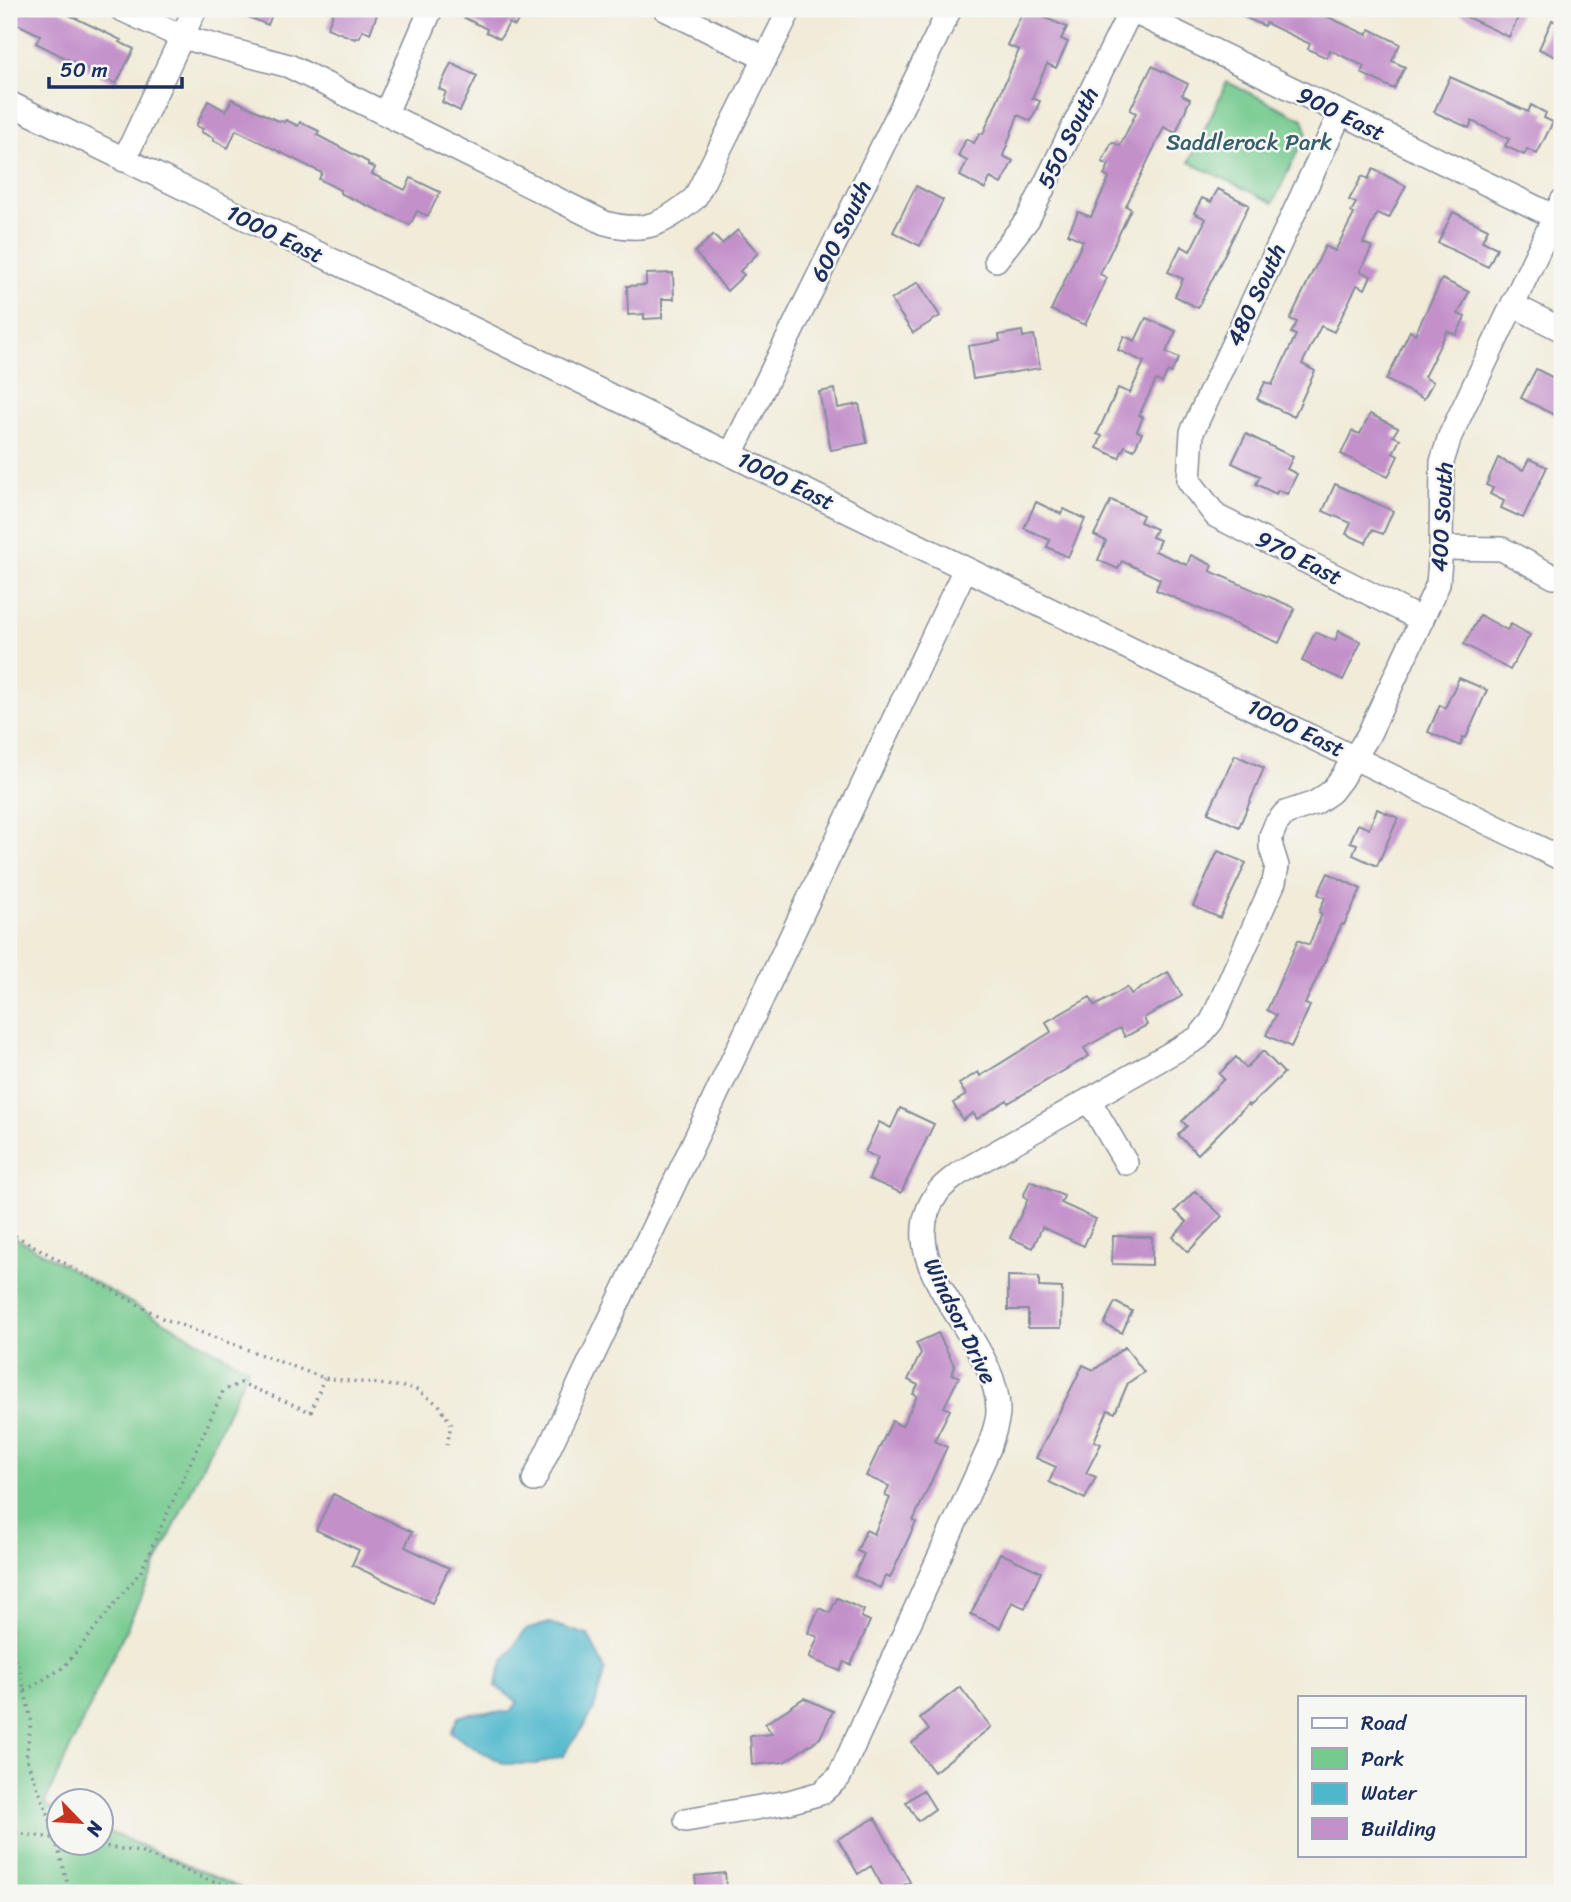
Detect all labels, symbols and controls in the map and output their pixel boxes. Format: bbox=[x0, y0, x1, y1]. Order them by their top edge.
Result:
scale bar bbox=[49, 46, 182, 90]
text: 50 m bbox=[60, 51, 108, 89]
street label: 900 East bbox=[1290, 75, 1392, 153]
street label: 550 South bbox=[1026, 80, 1110, 196]
park label: Saddlerock Park bbox=[1166, 122, 1332, 163]
street label: 600 South bbox=[799, 173, 883, 289]
street label: 1000 East bbox=[219, 193, 331, 275]
street label: 480 South bbox=[1214, 237, 1298, 353]
street label: 1000 East bbox=[730, 440, 842, 522]
street label: 400 South bbox=[1419, 461, 1465, 573]
street label: 970 East bbox=[1248, 519, 1350, 597]
street label: 1000 East bbox=[1240, 687, 1352, 769]
street label: Windsor Drive bbox=[912, 1250, 1009, 1392]
legend bbox=[1298, 1696, 1526, 1856]
text: Road bbox=[1361, 1704, 1408, 1742]
text: Park bbox=[1361, 1740, 1404, 1778]
text: Water bbox=[1361, 1774, 1418, 1812]
north arrow bbox=[46, 1786, 116, 1856]
text: Building bbox=[1361, 1810, 1437, 1848]
text: N bbox=[77, 1815, 113, 1843]

